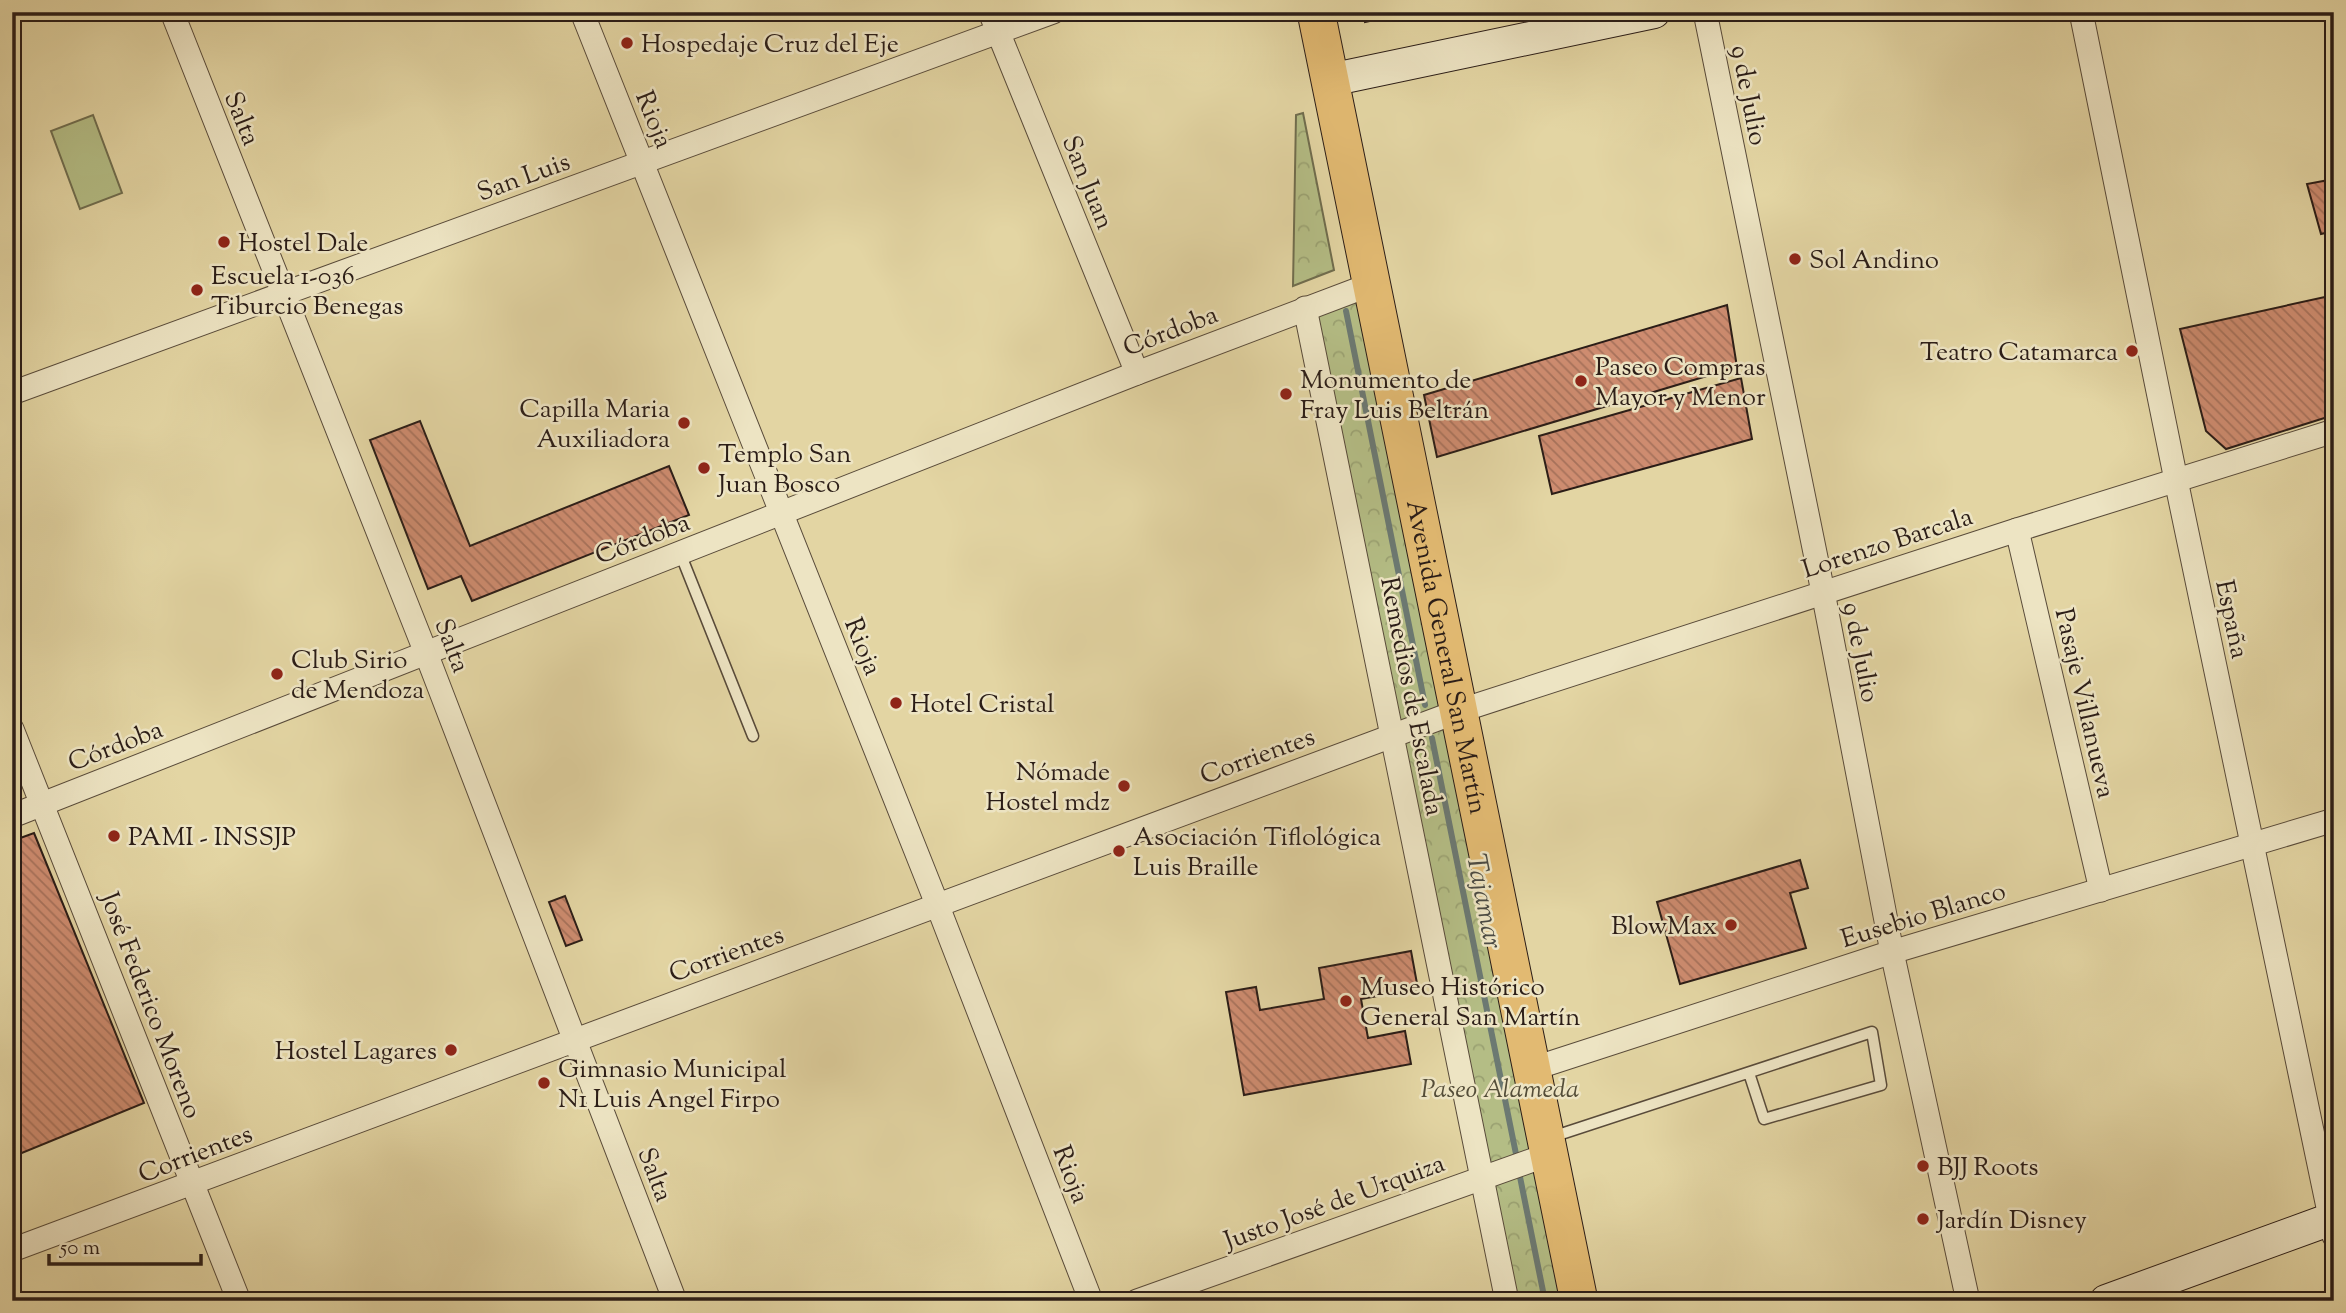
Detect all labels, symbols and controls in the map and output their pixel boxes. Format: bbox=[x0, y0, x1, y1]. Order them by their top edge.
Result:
place label: Hospedaje Cruz del Eje bbox=[641, 27, 899, 64]
marker: Hospedaje Cruz del Eje bbox=[619, 35, 635, 51]
street label: 9 de Julio bbox=[1720, 42, 1775, 149]
street label: Salta bbox=[213, 86, 268, 152]
street label: Rioja bbox=[624, 86, 681, 154]
street label: San Juan bbox=[1051, 130, 1122, 235]
street label: San Luis bbox=[472, 144, 576, 212]
place label: Hostel Dale bbox=[238, 226, 368, 263]
marker: Hostel Dale bbox=[216, 234, 232, 250]
place label: Sol Andino bbox=[1809, 243, 1939, 280]
marker: Sol Andino bbox=[1787, 251, 1803, 267]
place label: Escuela 1-036 Tiburcio Benegas bbox=[211, 259, 403, 326]
marker: Escuela 1-036 Tiburcio Benegas bbox=[189, 282, 205, 298]
street label: Córdoba bbox=[1118, 297, 1224, 367]
place label: Teatro Catamarca bbox=[1920, 335, 2118, 372]
marker: Teatro Catamarca bbox=[2124, 343, 2140, 359]
place label: Paseo Compras Mayor y Menor bbox=[1595, 350, 1766, 417]
place label: Monumento de Fray Luis Beltrán bbox=[1300, 363, 1489, 430]
marker: Paseo Compras Mayor y Menor bbox=[1573, 373, 1589, 389]
marker: Monumento de Fray Luis Beltrán bbox=[1278, 386, 1294, 402]
place label: Capilla Maria Auxiliadora bbox=[519, 392, 670, 459]
marker: Capilla Maria Auxiliadora bbox=[676, 415, 692, 431]
place label: Templo San Juan Bosco bbox=[716, 437, 851, 504]
marker: Templo San Juan Bosco bbox=[696, 460, 712, 476]
street label: Avenida General San Martín bbox=[1395, 497, 1495, 818]
street label: Lorenzo Barcala bbox=[1798, 499, 1978, 589]
street label: Córdoba bbox=[590, 505, 696, 575]
street label: Remedios de Escalada bbox=[1369, 574, 1452, 819]
street label: España bbox=[2204, 577, 2257, 662]
street label: 9 de Julio bbox=[1832, 599, 1887, 706]
street label: Pasaje Villanueva bbox=[2044, 605, 2123, 802]
street label: Salta bbox=[423, 613, 478, 678]
street label: Rioja bbox=[833, 613, 890, 681]
place label: Club Sirio de Mendoza bbox=[291, 643, 424, 710]
marker: Club Sirio de Mendoza bbox=[269, 666, 285, 682]
place label: Hotel Cristal bbox=[910, 687, 1054, 724]
marker: Hotel Cristal bbox=[888, 695, 904, 711]
street label: Córdoba bbox=[63, 712, 169, 782]
street label: Corrientes bbox=[1195, 720, 1320, 795]
place label: Nómade Hostel mdz bbox=[986, 755, 1110, 822]
marker: Nómade Hostel mdz bbox=[1116, 778, 1132, 794]
place label: PAMI - INSSJP bbox=[128, 820, 296, 857]
place label: Asociación Tiflológica Luis Braille bbox=[1133, 820, 1381, 887]
marker: PAMI - INSSJP bbox=[106, 828, 122, 844]
marker: Asociación Tiflológica Luis Braille bbox=[1111, 843, 1127, 859]
water label: Tajamar bbox=[1454, 851, 1512, 953]
street label: Eusebio Blanco bbox=[1837, 874, 2011, 959]
street label: José Federico Moreno bbox=[89, 885, 210, 1124]
place label: BlowMax bbox=[1611, 909, 1717, 946]
marker: BlowMax bbox=[1723, 917, 1739, 933]
street label: Corrientes bbox=[664, 918, 789, 993]
place label: Museo Histórico General San Martín bbox=[1360, 970, 1580, 1037]
marker: Museo Histórico General San Martín bbox=[1338, 993, 1354, 1009]
place label: Hostel Lagares bbox=[275, 1034, 437, 1071]
marker: Hostel Lagares bbox=[443, 1042, 459, 1058]
place label: Gimnasio Municipal N1 Luis Angel Firpo bbox=[558, 1052, 787, 1119]
park label: Paseo Alameda bbox=[1421, 1072, 1579, 1109]
marker: Gimnasio Municipal N1 Luis Angel Firpo bbox=[536, 1075, 552, 1091]
street label: Corrientes bbox=[133, 1117, 258, 1194]
street label: Rioja bbox=[1042, 1141, 1098, 1209]
street label: Salta bbox=[626, 1142, 681, 1207]
street label: Justo José de Urquiza bbox=[1217, 1146, 1450, 1261]
place label: BJJ Roots bbox=[1937, 1150, 2039, 1187]
marker: BJJ Roots bbox=[1915, 1158, 1931, 1174]
place label: Jardín Disney bbox=[1935, 1203, 2087, 1240]
marker: Jardín Disney bbox=[1915, 1211, 1931, 1227]
scale bar bbox=[49, 1222, 201, 1266]
text: 50 m bbox=[59, 1234, 100, 1264]

